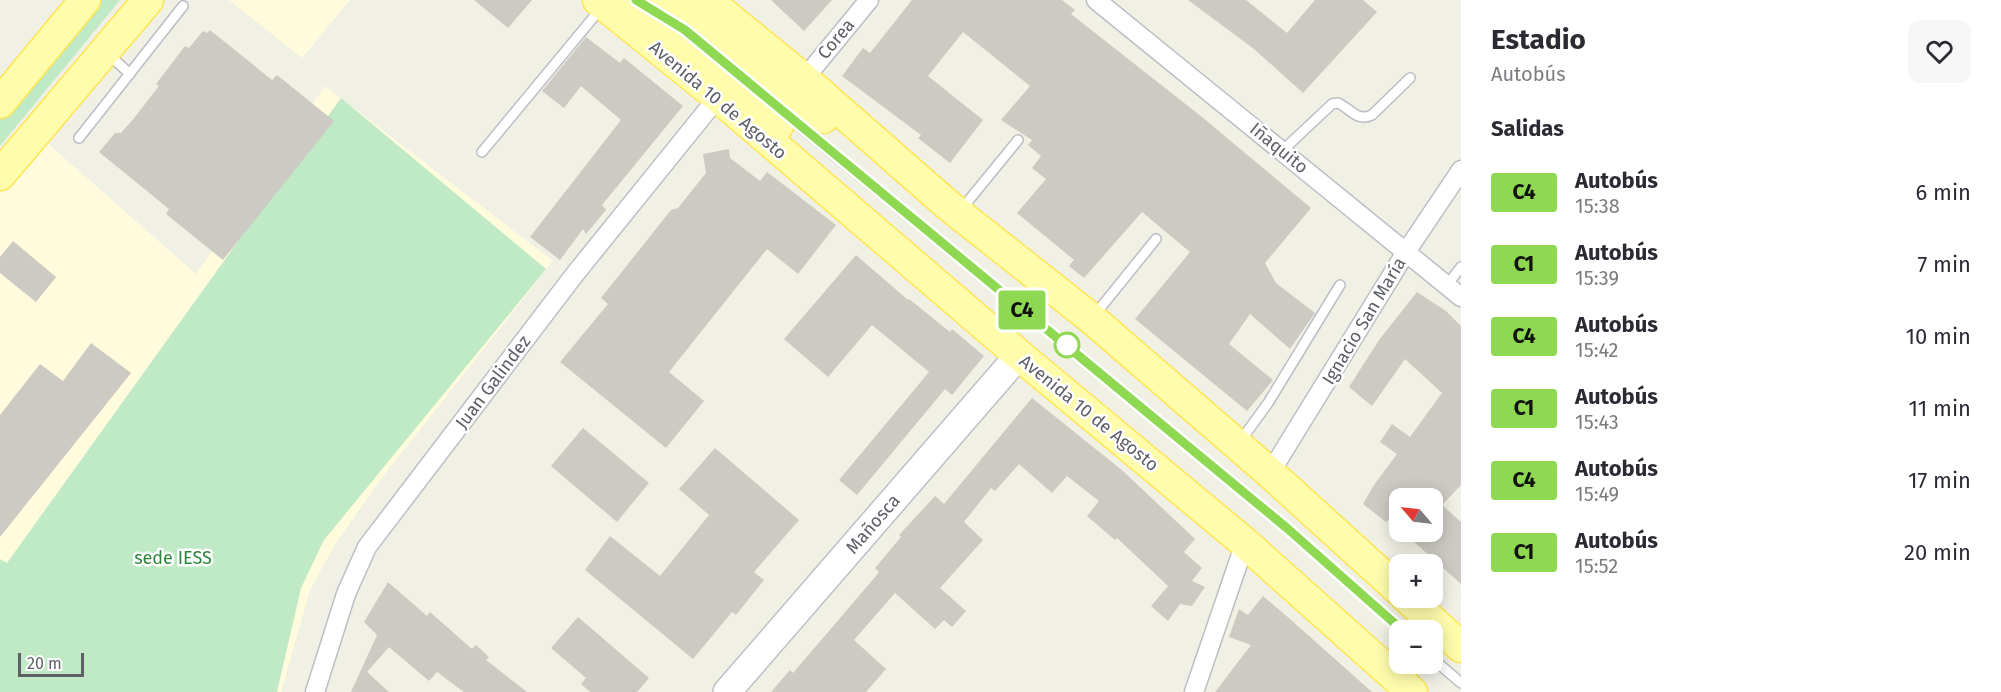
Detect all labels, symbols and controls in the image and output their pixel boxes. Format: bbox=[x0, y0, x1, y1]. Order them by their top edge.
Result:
street label: Corea bbox=[813, 14, 859, 64]
button: heart bbox=[1908, 20, 1971, 83]
text: Estadio bbox=[1491, 23, 1586, 56]
street label: Avenida 10 de Agosto bbox=[645, 36, 791, 164]
text: Autobús bbox=[1491, 62, 1566, 86]
text: Salidas bbox=[1491, 115, 1564, 142]
street label: Iñaquito bbox=[1245, 118, 1313, 178]
text: Autobús bbox=[1575, 167, 1658, 194]
text: C4 bbox=[1512, 179, 1536, 205]
text: 6 min bbox=[1915, 179, 1971, 206]
text: 15:38 bbox=[1575, 194, 1620, 218]
text: Autobús bbox=[1575, 239, 1658, 266]
text: C1 bbox=[1514, 251, 1534, 277]
text: 7 min bbox=[1917, 251, 1971, 278]
street label: Ignacio San María bbox=[1317, 253, 1411, 389]
text: 15:39 bbox=[1575, 266, 1619, 290]
line badge: C4 bbox=[995, 290, 1049, 330]
text: C4 bbox=[1010, 297, 1034, 323]
text: Autobús bbox=[1575, 311, 1658, 338]
text: C4 bbox=[1512, 323, 1536, 349]
text: 10 min bbox=[1905, 323, 1971, 350]
street label: Juan Galindez bbox=[451, 331, 535, 433]
unlabelled marker bbox=[1054, 332, 1080, 358]
text: 15:42 bbox=[1575, 338, 1619, 362]
street label: Avenida 10 de Agosto bbox=[1015, 350, 1163, 476]
text: Autobús bbox=[1575, 383, 1658, 410]
text: C1 bbox=[1514, 395, 1534, 421]
text: 11 min bbox=[1908, 395, 1971, 422]
text: 15:43 bbox=[1575, 410, 1619, 434]
text: Autobús bbox=[1575, 455, 1658, 482]
text: C4 bbox=[1512, 467, 1536, 493]
text: 17 min bbox=[1908, 467, 1971, 494]
text: 15:49 bbox=[1575, 482, 1619, 506]
north arrow bbox=[1389, 488, 1443, 542]
map controls bbox=[1389, 488, 1443, 674]
street label: Mañosca bbox=[841, 490, 905, 558]
text: Autobús bbox=[1575, 527, 1658, 554]
text: C1 bbox=[1514, 539, 1534, 565]
text: 20 min bbox=[1904, 539, 1971, 566]
park label: sede IESS bbox=[134, 547, 212, 569]
button: + bbox=[1389, 554, 1443, 608]
text: 15:52 bbox=[1575, 554, 1618, 578]
button: − bbox=[1389, 620, 1443, 674]
scale bar bbox=[18, 650, 84, 678]
text: 20 m bbox=[27, 654, 62, 673]

